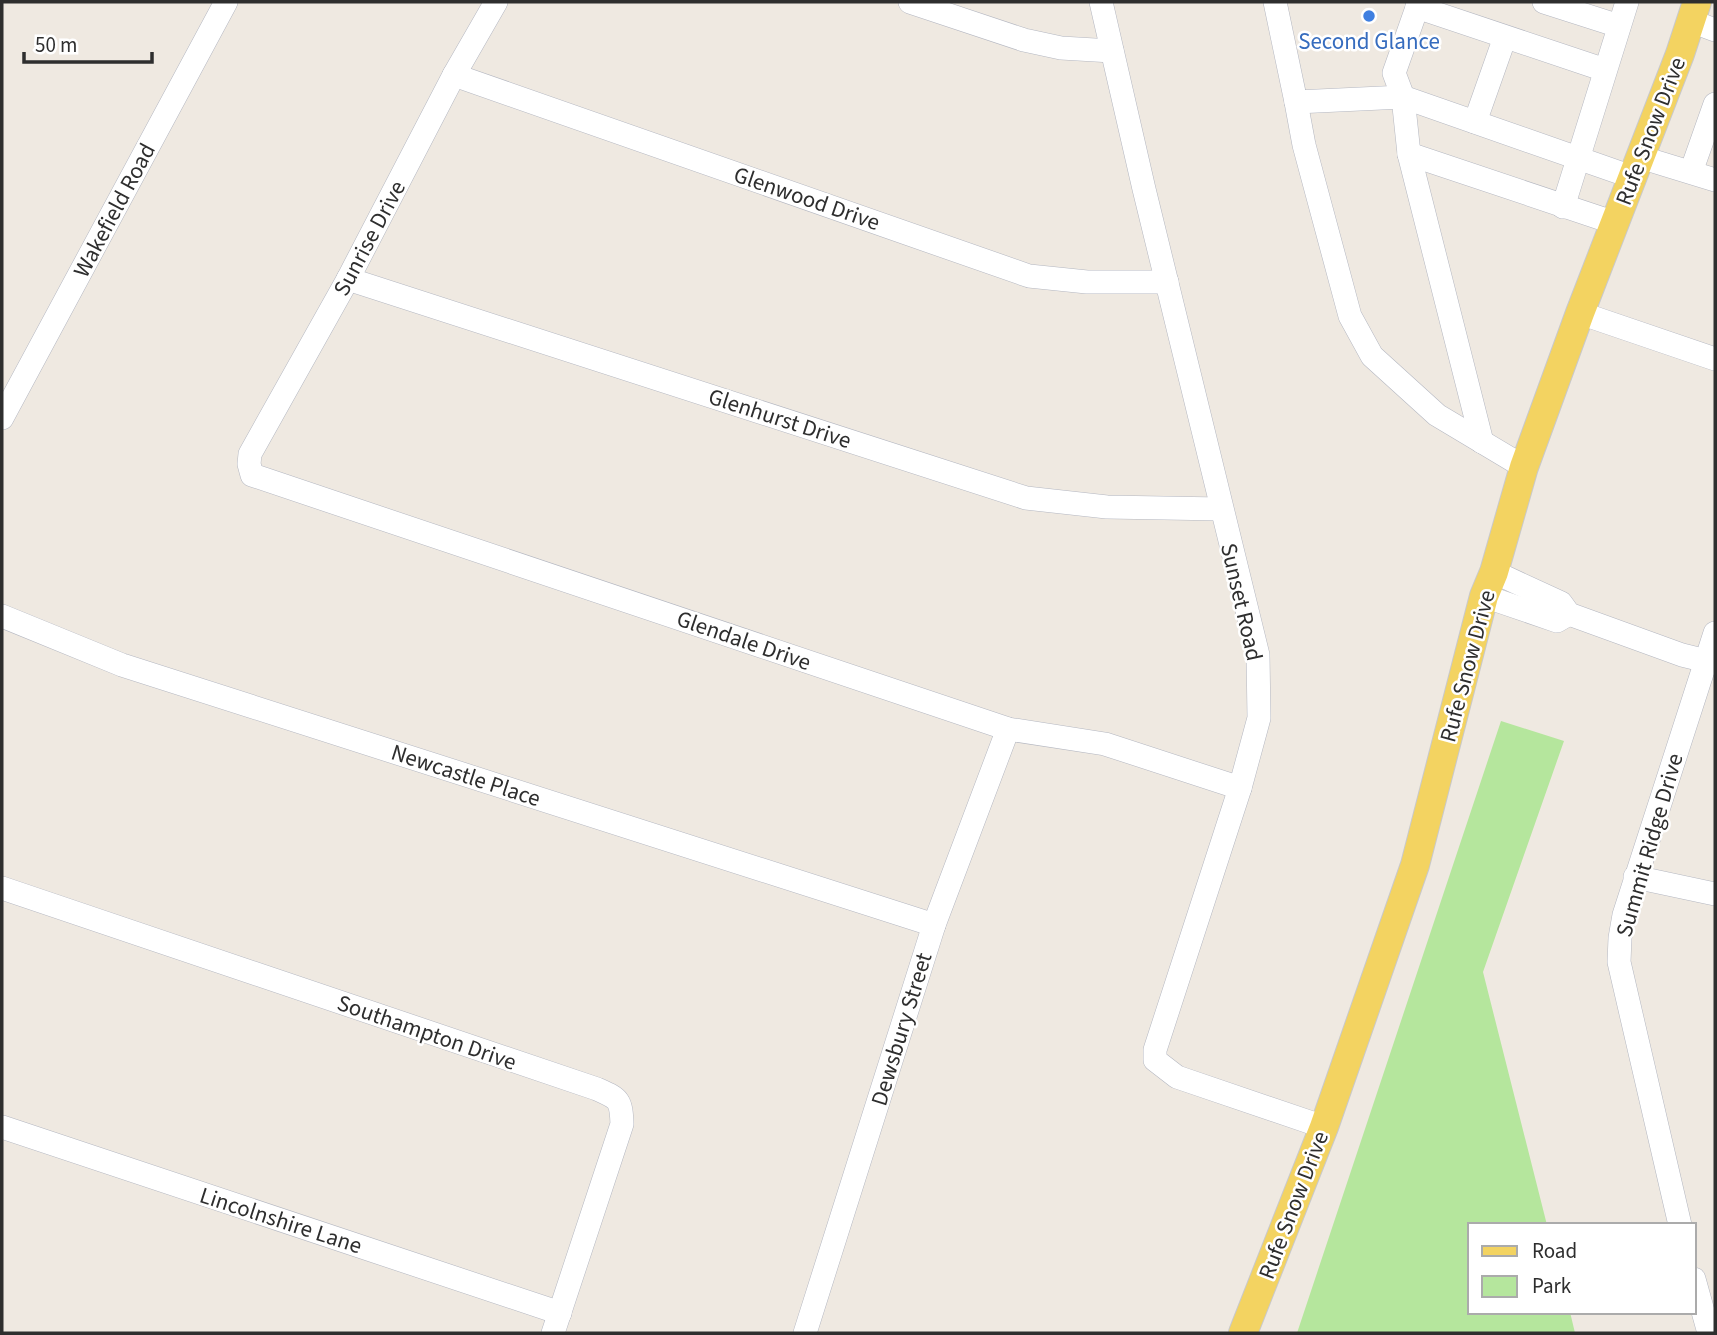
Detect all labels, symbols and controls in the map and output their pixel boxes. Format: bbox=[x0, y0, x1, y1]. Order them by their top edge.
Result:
marker: Second Glance bbox=[1361, 8, 1377, 24]
scale bar bbox=[24, 21, 152, 65]
place label: Second Glance bbox=[1298, 25, 1440, 58]
text: 50 m bbox=[35, 30, 77, 60]
street label: Rufe Snow Drive bbox=[1607, 52, 1694, 210]
street label: Wakefield Road bbox=[65, 137, 164, 283]
street label: Glenwood Drive bbox=[729, 158, 884, 239]
street label: Sunrise Drive bbox=[325, 175, 414, 302]
street label: Glenhurst Drive bbox=[704, 380, 856, 457]
street label: Sunset Road bbox=[1212, 540, 1271, 664]
street label: Rufe Snow Drive bbox=[1431, 586, 1504, 746]
street label: Glendale Drive bbox=[672, 602, 815, 679]
street label: Newcastle Place bbox=[387, 736, 545, 815]
street label: Summit Ridge Drive bbox=[1607, 749, 1691, 941]
street label: Dewsbury Street bbox=[863, 948, 941, 1110]
street label: Southampton Drive bbox=[333, 986, 521, 1079]
street label: Rufe Snow Drive bbox=[1250, 1126, 1337, 1284]
street label: Lincolnshire Lane bbox=[196, 1179, 366, 1262]
legend bbox=[1468, 1223, 1696, 1314]
text: Road bbox=[1532, 1236, 1577, 1266]
text: Park bbox=[1532, 1271, 1572, 1301]

